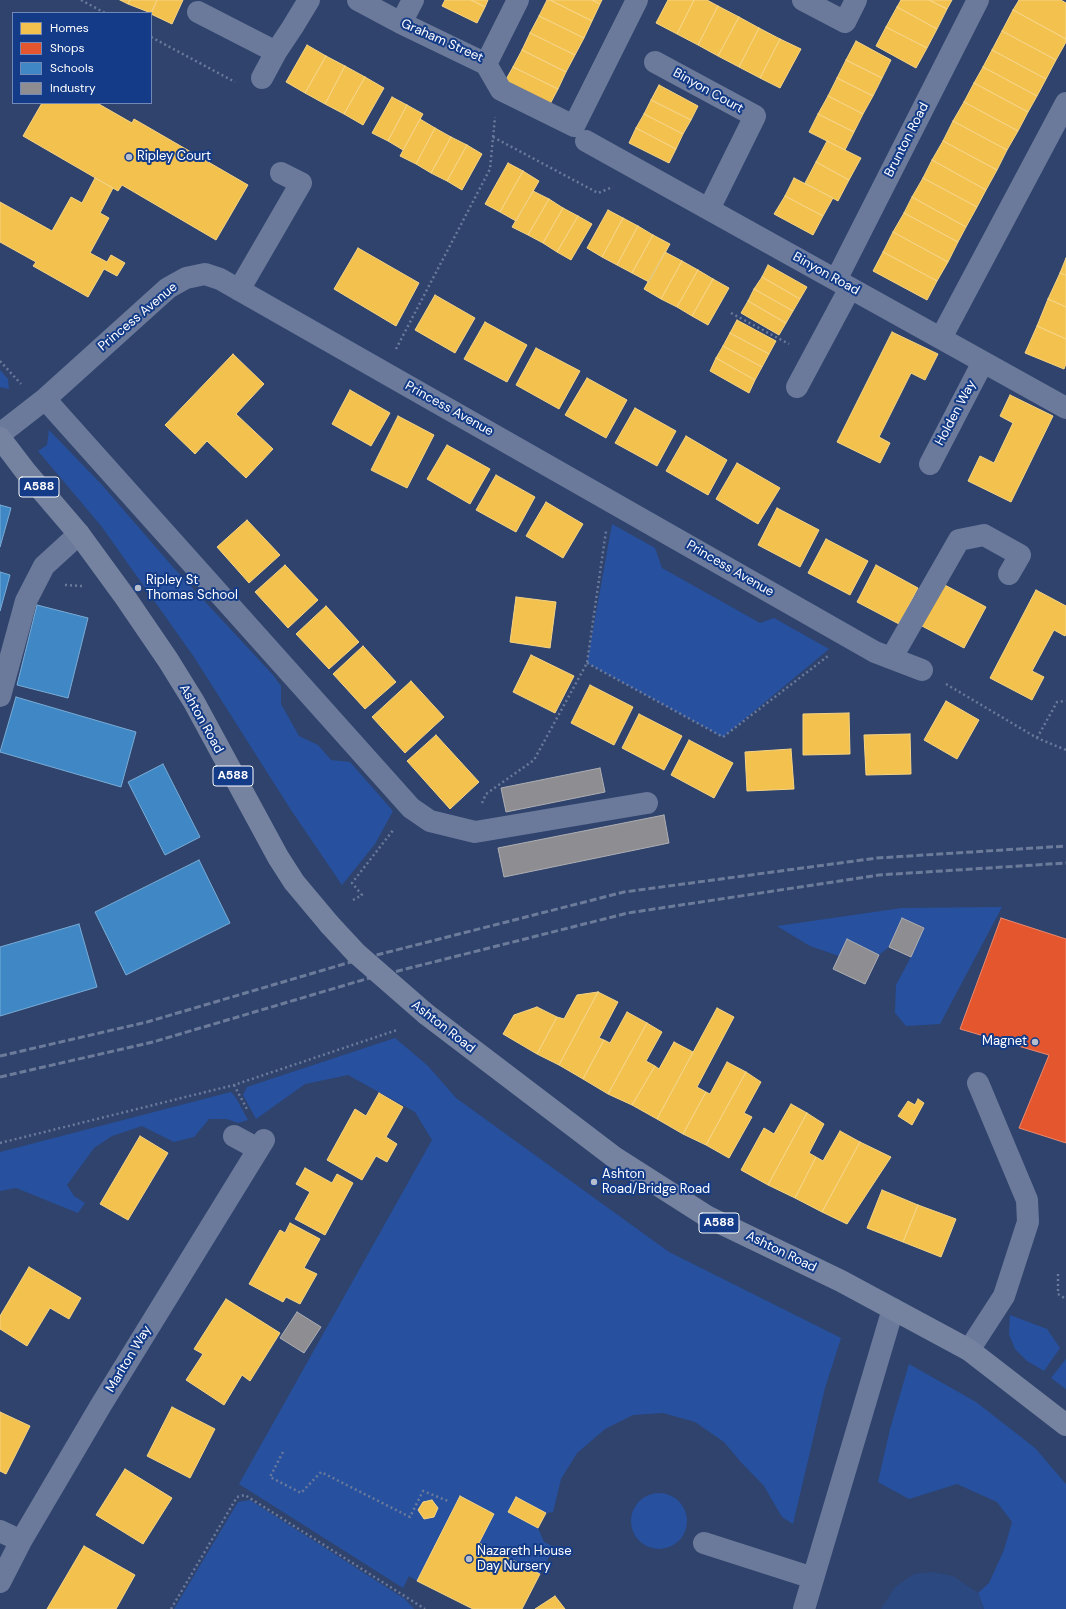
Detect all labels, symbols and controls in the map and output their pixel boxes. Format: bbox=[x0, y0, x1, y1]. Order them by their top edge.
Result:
legend bbox=[12, 12, 152, 104]
street label: Graham Street bbox=[399, 16, 485, 66]
text: Homes bbox=[50, 20, 89, 36]
text: Shops bbox=[50, 40, 85, 56]
text: Schools bbox=[50, 60, 94, 76]
street label: Binyon Court bbox=[670, 65, 746, 117]
text: Industry bbox=[50, 80, 96, 96]
street label: Brunton Road bbox=[882, 100, 932, 180]
place label: Ripley Court bbox=[137, 149, 211, 165]
marker: Ripley Court bbox=[124, 152, 134, 162]
street label: Binyon Road bbox=[790, 249, 862, 299]
street label: Princess Avenue bbox=[95, 279, 181, 355]
street label: Princess Avenue bbox=[402, 378, 496, 440]
street label: Holden Way bbox=[932, 378, 980, 448]
road number: A588 bbox=[19, 477, 59, 497]
street label: Princess Avenue bbox=[683, 538, 777, 600]
place label: Ripley St Thomas School bbox=[146, 573, 238, 604]
marker: Ripley St Thomas School bbox=[133, 583, 143, 593]
street label: Ashton Road bbox=[176, 682, 226, 756]
road number: A588 bbox=[213, 766, 253, 786]
street label: Ashton Road bbox=[408, 997, 478, 1057]
place label: Magnet bbox=[982, 1034, 1027, 1050]
marker: Magnet bbox=[1030, 1037, 1040, 1047]
place label: Ashton Road/Bridge Road bbox=[602, 1167, 710, 1198]
marker: Ashton Road/Bridge Road bbox=[589, 1177, 599, 1187]
road number: A588 bbox=[699, 1213, 739, 1233]
street label: Ashton Road bbox=[743, 1228, 819, 1276]
street label: Marlton Way bbox=[103, 1323, 155, 1395]
place label: Nazareth House Day Nursery bbox=[477, 1544, 572, 1575]
marker: Nazareth House Day Nursery bbox=[464, 1554, 474, 1564]

